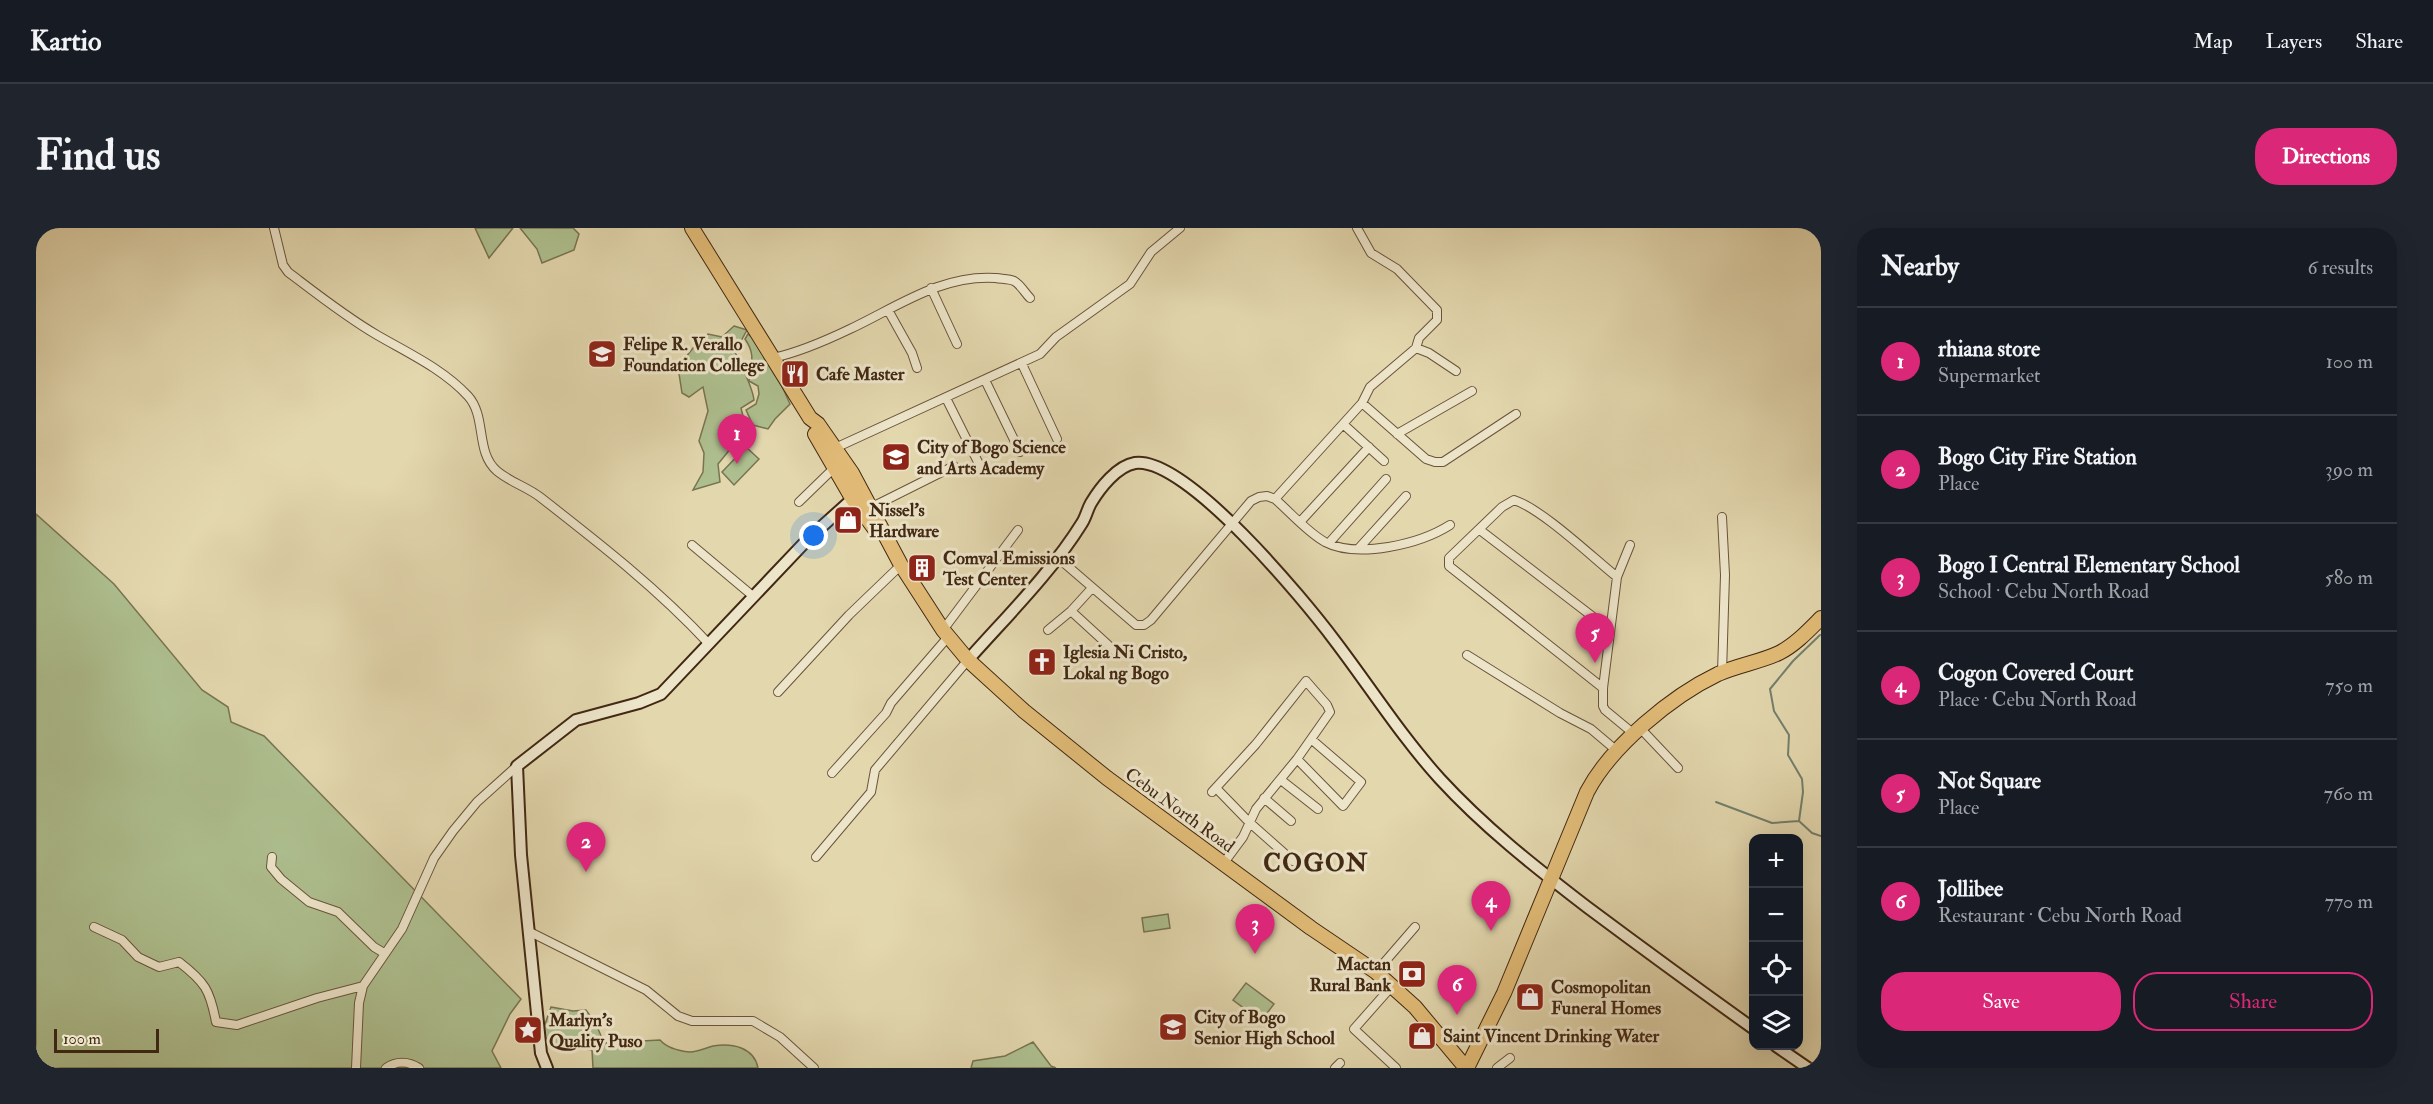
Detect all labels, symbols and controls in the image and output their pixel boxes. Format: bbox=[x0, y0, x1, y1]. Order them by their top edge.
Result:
text: Kartio bbox=[30, 24, 101, 59]
text: Map bbox=[2193, 28, 2233, 55]
text: Layers bbox=[2266, 28, 2322, 55]
text: Share bbox=[2355, 28, 2403, 55]
button: Directions bbox=[2255, 128, 2397, 185]
text: Find us bbox=[36, 130, 160, 182]
text: Nearby bbox=[1881, 251, 1959, 283]
text: 6 results bbox=[2307, 255, 2373, 280]
place label: Felipe R. Verallo Foundation College bbox=[623, 333, 765, 377]
text: rhiana store bbox=[1938, 335, 2040, 363]
school or university icon: Felipe R. Verallo Foundation College bbox=[586, 338, 618, 370]
text: 1 bbox=[1897, 349, 1904, 374]
text: 100 m bbox=[2326, 349, 2373, 374]
restaurant icon: Cafe Master bbox=[779, 358, 811, 390]
place label: Cafe Master bbox=[816, 363, 905, 386]
text: Supermarket bbox=[1938, 363, 2041, 388]
pin: 1 bbox=[718, 414, 756, 464]
place label: City of Bogo Science and Arts Academy bbox=[917, 436, 1066, 480]
school or university icon: City of Bogo Science and Arts Academy bbox=[880, 441, 912, 473]
text: Bogo City Fire Station bbox=[1938, 443, 2137, 471]
text: 2 bbox=[1895, 457, 1906, 482]
text: 390 m bbox=[2325, 457, 2373, 482]
text: Place bbox=[1938, 471, 1979, 496]
place label: Nissel's Hardware bbox=[868, 499, 940, 543]
shop icon: Nissel's Hardware bbox=[832, 504, 864, 536]
your location bbox=[799, 521, 828, 550]
place label: Comval Emissions Test Center bbox=[942, 547, 1075, 591]
text: Bogo I Central Elementary School bbox=[1938, 551, 2240, 579]
building icon: Comval Emissions Test Center bbox=[906, 552, 938, 584]
text: 3 bbox=[1897, 565, 1904, 590]
text: 580 m bbox=[2325, 565, 2373, 590]
text: School · Cebu North Road bbox=[1938, 579, 2149, 604]
pin: 5 bbox=[1576, 614, 1614, 663]
place label: Iglesia Ni Cristo, Lokal ng Bogo bbox=[1063, 641, 1187, 685]
church icon: Iglesia Ni Cristo, Lokal ng Bogo bbox=[1026, 646, 1058, 678]
text: Cogon Covered Court bbox=[1938, 659, 2133, 687]
text: 4 bbox=[1895, 673, 1906, 698]
text: 750 m bbox=[2325, 673, 2373, 698]
text: Place · Cebu North Road bbox=[1938, 687, 2137, 712]
street label: Cebu North Road bbox=[1120, 763, 1239, 858]
text: Not Square bbox=[1938, 767, 2041, 795]
text: 5 bbox=[1896, 781, 1905, 806]
text: 760 m bbox=[2324, 781, 2373, 806]
text: Place bbox=[1938, 795, 1979, 820]
pin: 2 bbox=[566, 822, 606, 872]
map controls bbox=[1749, 834, 1803, 1050]
button: + bbox=[1749, 834, 1803, 888]
district label: COGON bbox=[1263, 848, 1369, 879]
text: Jollibee bbox=[1938, 875, 2003, 903]
pin: 4 bbox=[1472, 882, 1510, 931]
button: − bbox=[1749, 888, 1803, 942]
text: 6 bbox=[1895, 889, 1906, 914]
text: 770 m bbox=[2325, 889, 2373, 914]
text: Restaurant · Cebu North Road bbox=[1938, 903, 2182, 928]
pin: 3 bbox=[1236, 904, 1274, 954]
button: locate bbox=[1749, 942, 1803, 996]
place label: Mactan Rural Bank bbox=[1309, 953, 1392, 997]
bank icon: Mactan Rural Bank bbox=[1396, 958, 1428, 990]
pin: 6 bbox=[1438, 966, 1476, 1015]
button: Save bbox=[1881, 972, 2121, 1031]
button: Share bbox=[2133, 972, 2373, 1031]
place label: Cosmopolitan Funeral Homes bbox=[1551, 976, 1661, 1020]
shop icon: Cosmopolitan Funeral Homes bbox=[1514, 981, 1546, 1013]
button: layers bbox=[1749, 996, 1803, 1050]
place label: City of Bogo Senior High School bbox=[1194, 1006, 1335, 1050]
place label: Marlyn's Quality Puso bbox=[548, 1009, 643, 1053]
school or university icon: City of Bogo Senior High School bbox=[1157, 1011, 1189, 1043]
place icon: Marlyn's Quality Puso bbox=[512, 1014, 544, 1046]
shop icon: Saint Vincent Drinking Water bbox=[1406, 1020, 1438, 1052]
place label: Saint Vincent Drinking Water bbox=[1443, 1025, 1660, 1048]
scale bar bbox=[54, 1026, 159, 1054]
text: 100 m bbox=[63, 1029, 101, 1049]

